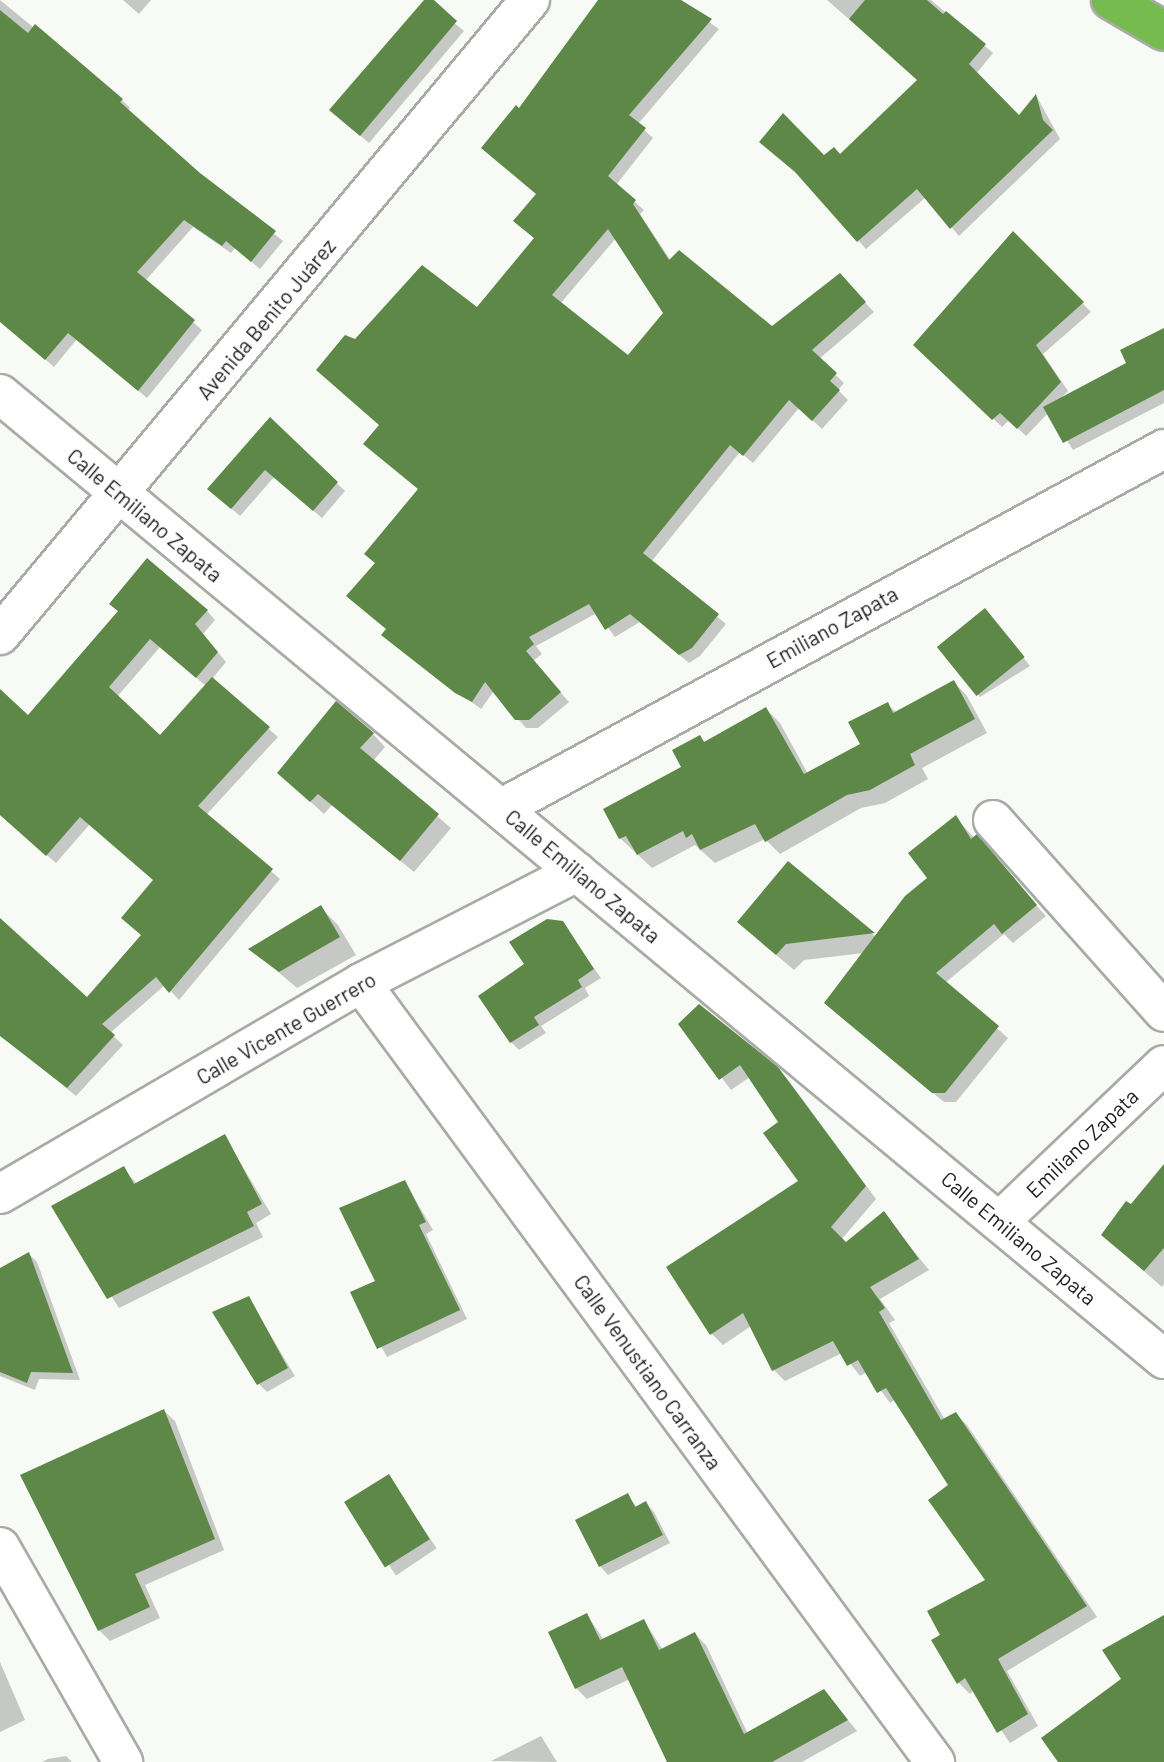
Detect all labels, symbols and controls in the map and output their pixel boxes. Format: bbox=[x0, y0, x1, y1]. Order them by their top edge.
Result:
street label: Avenida Benito Juárez bbox=[191, 233, 341, 405]
street label: Calle Emiliano Zapata bbox=[62, 443, 228, 587]
street label: Emiliano Zapata bbox=[762, 581, 902, 673]
street label: Calle Emiliano Zapata bbox=[500, 804, 666, 948]
street label: Calle Vicente Guerrero bbox=[192, 966, 380, 1090]
street label: Emiliano Zapata bbox=[1021, 1083, 1143, 1203]
street label: Calle Emiliano Zapata bbox=[936, 1166, 1102, 1310]
street label: Calle Venustiano Carranza bbox=[569, 1270, 727, 1474]

